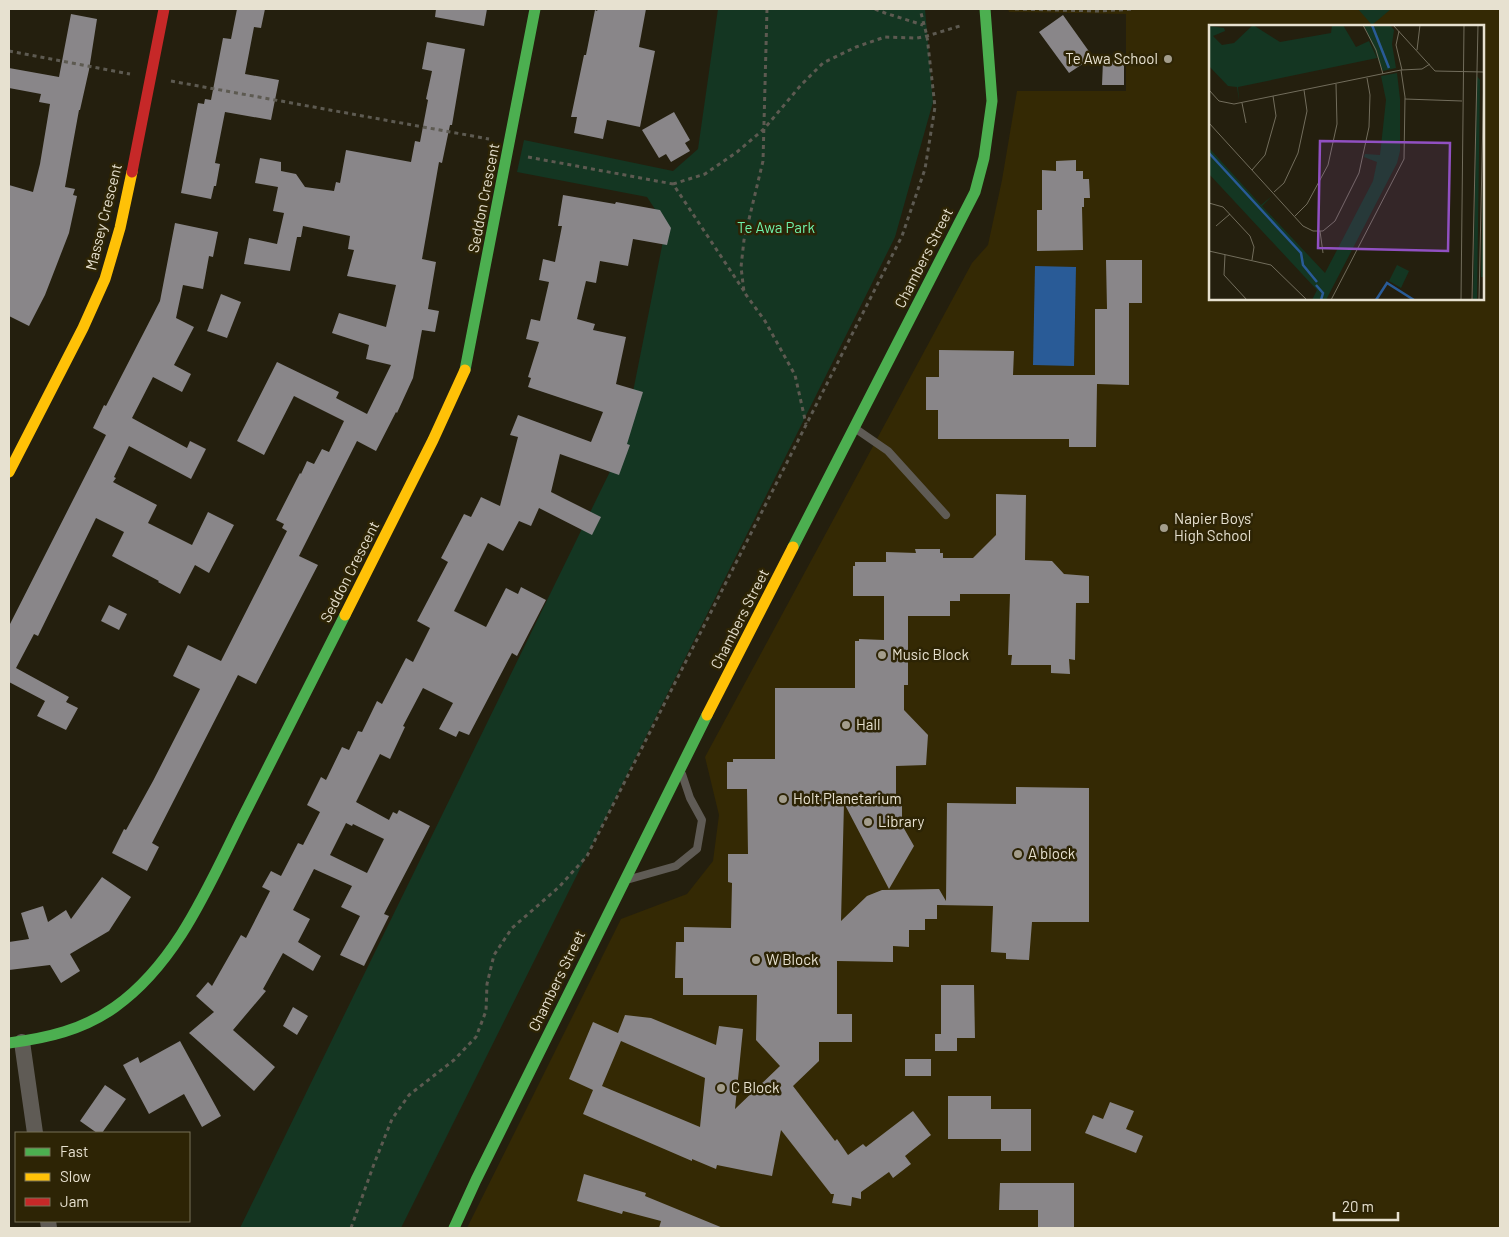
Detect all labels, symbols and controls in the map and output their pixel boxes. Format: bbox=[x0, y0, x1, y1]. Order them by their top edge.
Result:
inset map bbox=[1209, 25, 1484, 300]
place label: Te Awa School bbox=[1065, 49, 1158, 67]
marker: Te Awa School bbox=[1162, 53, 1174, 65]
street label: Seddon Crescent bbox=[464, 141, 502, 254]
street label: Massey Crescent bbox=[81, 162, 125, 272]
street label: Chambers Street bbox=[890, 204, 956, 311]
park label: Te Awa Park bbox=[737, 218, 815, 236]
place label: Napier Boys' High School bbox=[1174, 509, 1253, 544]
street label: Seddon Crescent bbox=[316, 518, 382, 625]
marker: Napier Boys' High School bbox=[1158, 522, 1170, 534]
street label: Chambers Street bbox=[706, 565, 772, 672]
place label: Music Block bbox=[892, 645, 969, 663]
marker: Music Block bbox=[876, 649, 888, 661]
place label: Hall bbox=[856, 715, 880, 733]
marker: Hall bbox=[840, 719, 852, 731]
place label: Holt Planetarium bbox=[793, 789, 902, 807]
marker: Holt Planetarium bbox=[777, 793, 789, 805]
place label: Library bbox=[878, 812, 925, 830]
marker: Library bbox=[862, 816, 874, 828]
place label: A block bbox=[1028, 844, 1076, 862]
marker: A block bbox=[1012, 848, 1024, 860]
street label: Chambers Street bbox=[524, 927, 588, 1034]
place label: W Block bbox=[766, 950, 819, 968]
marker: W Block bbox=[750, 954, 762, 966]
place label: C Block bbox=[731, 1078, 780, 1096]
marker: C Block bbox=[715, 1082, 727, 1094]
legend bbox=[15, 1132, 190, 1222]
text: Fast bbox=[60, 1142, 88, 1160]
text: Slow bbox=[60, 1167, 91, 1185]
scale bar bbox=[1334, 1190, 1398, 1222]
text: Jam bbox=[60, 1192, 89, 1210]
text: 20 m bbox=[1342, 1197, 1374, 1215]

